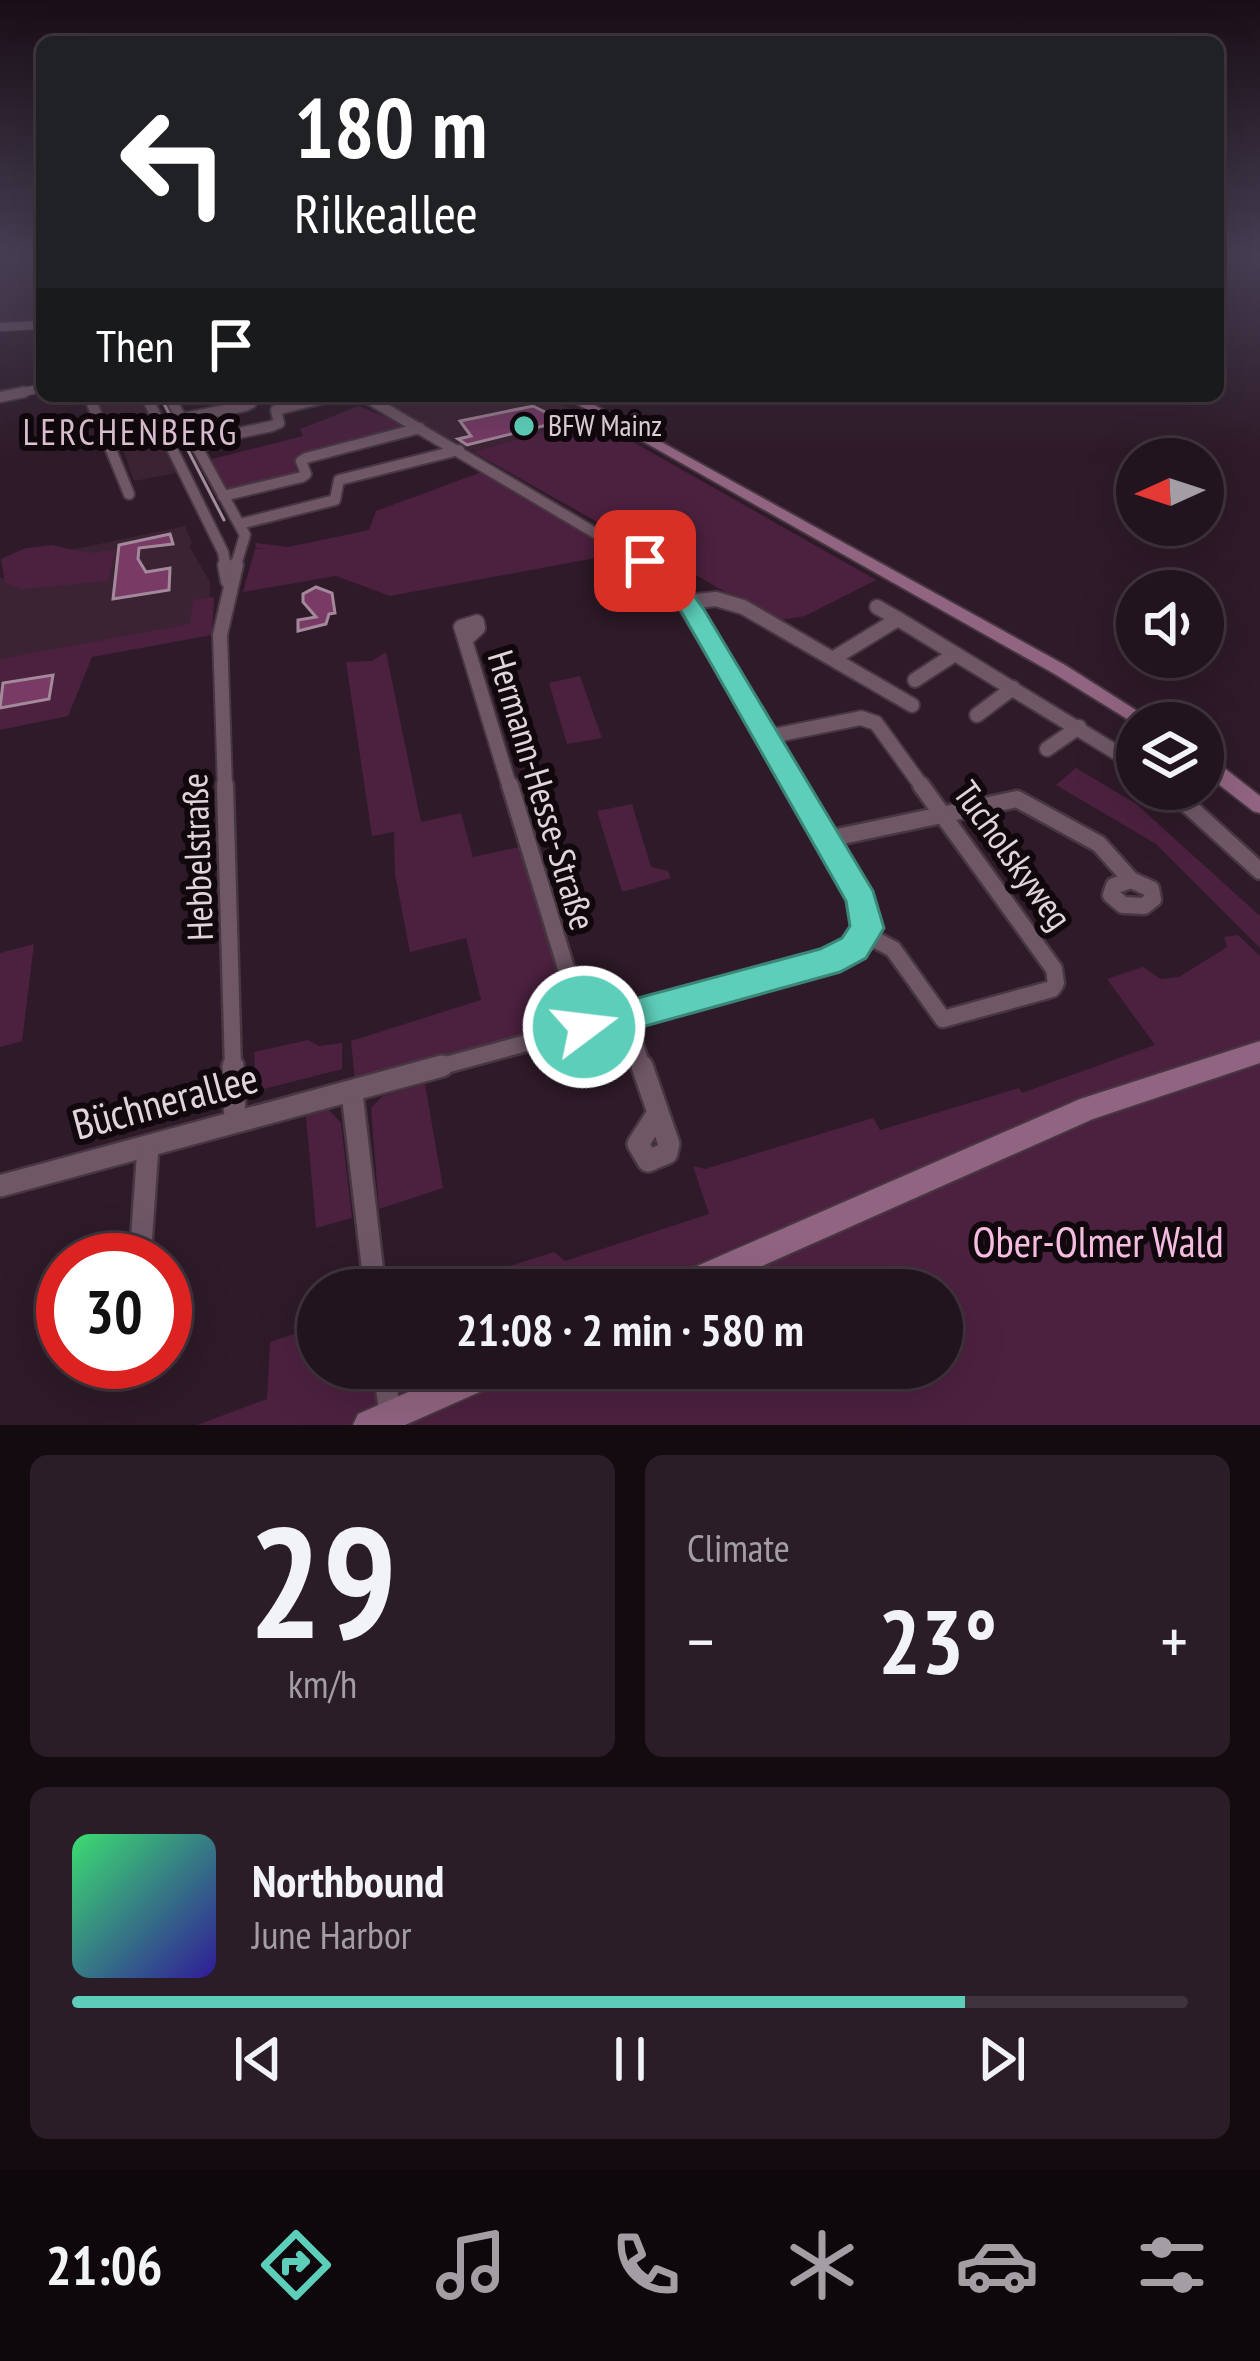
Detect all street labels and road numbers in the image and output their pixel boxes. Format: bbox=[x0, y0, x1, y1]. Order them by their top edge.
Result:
street label: Hermann-Hesse-Straße bbox=[478, 644, 607, 935]
street label: Tucholskyweg bbox=[944, 771, 1083, 938]
street label: Hebbelstraße bbox=[170, 773, 223, 942]
street label: Büchnerallee bbox=[66, 1049, 263, 1152]

